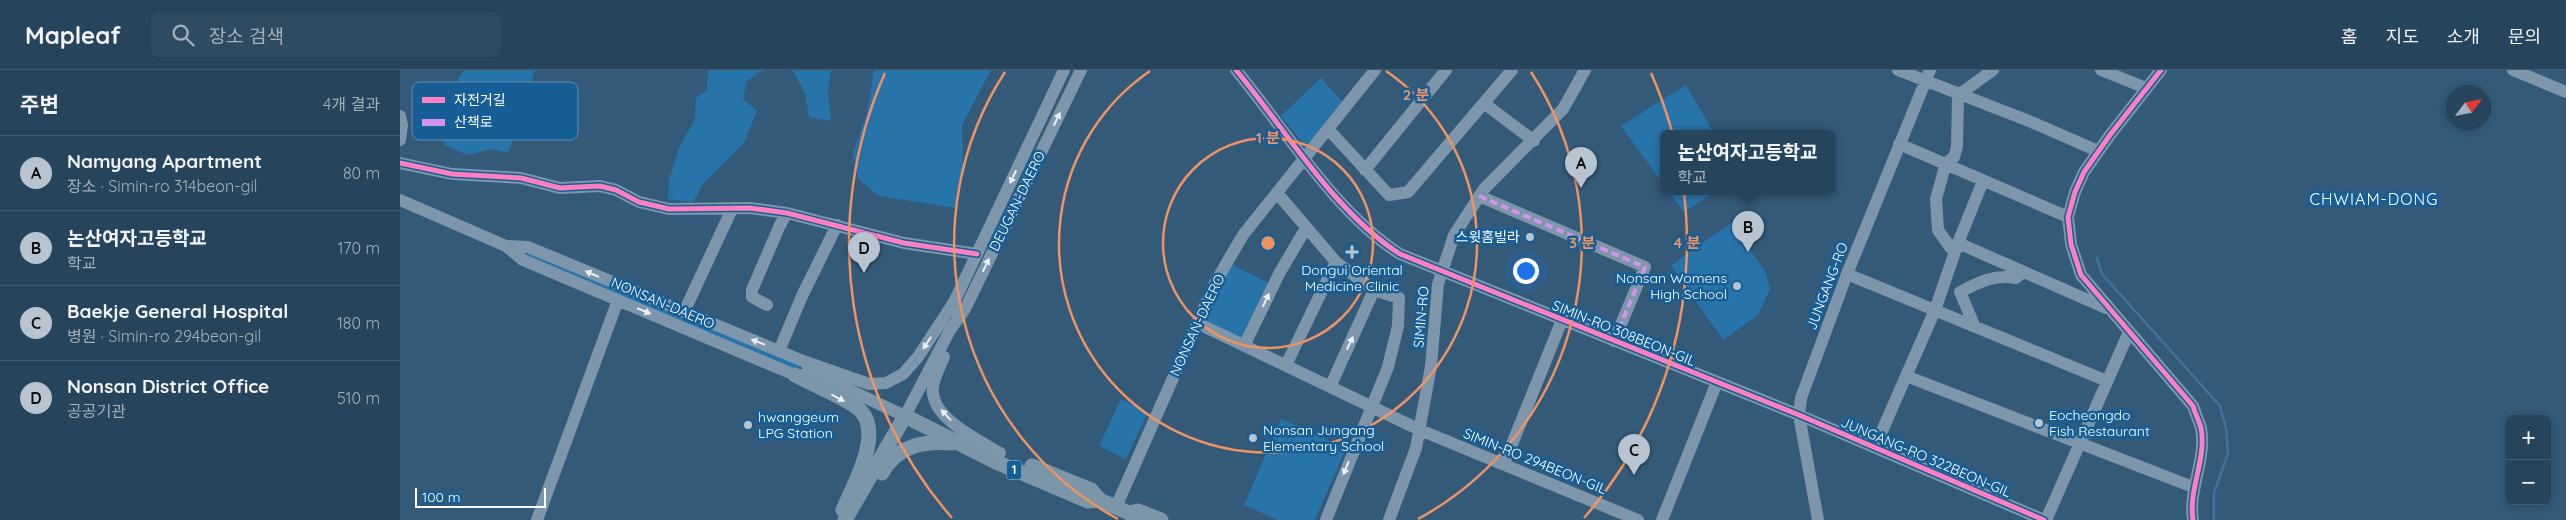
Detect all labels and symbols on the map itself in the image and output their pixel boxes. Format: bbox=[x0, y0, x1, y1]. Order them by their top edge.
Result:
legend bbox=[412, 82, 578, 140]
text: 2 분 bbox=[1403, 85, 1429, 104]
north arrow bbox=[2446, 85, 2491, 130]
text: 자전거길 bbox=[454, 91, 506, 109]
one-way arrow bbox=[1054, 112, 1062, 126]
text: 산책로 bbox=[454, 113, 493, 131]
text: 1 분 bbox=[1256, 128, 1280, 147]
pin: A bbox=[1565, 147, 1597, 188]
street label: DEUGAN-DAERO bbox=[985, 148, 1049, 254]
one-way arrow bbox=[1009, 170, 1017, 184]
district label: CHWIAM-DONG bbox=[2310, 189, 2438, 209]
pin: B bbox=[1732, 211, 1764, 252]
place label: 스윗홈빌라 bbox=[1456, 228, 1520, 246]
marker: 스윗홈빌라 bbox=[1524, 231, 1536, 243]
pin: D bbox=[848, 232, 880, 273]
text: 3 분 bbox=[1569, 233, 1595, 252]
text: 4 분 bbox=[1674, 233, 1701, 252]
centre of rings bbox=[1259, 234, 1277, 252]
street label: JUNGANG-RO bbox=[1802, 239, 1852, 332]
marker: Dongui Oriental Medicine Clinic bbox=[1345, 245, 1359, 259]
one-way arrow bbox=[982, 258, 990, 272]
your location bbox=[1513, 258, 1539, 284]
place label: Dongui Oriental Medicine Clinic bbox=[1301, 261, 1403, 295]
one-way arrow bbox=[584, 269, 599, 277]
place label: Nonsan Womens High School bbox=[1616, 269, 1727, 303]
street label: NONSAN-DAERO bbox=[1165, 271, 1229, 379]
street label: NONSAN-DAERO bbox=[609, 273, 718, 333]
marker: Nonsan Womens High School bbox=[1731, 280, 1743, 292]
street label: SIMIN-RO bbox=[1409, 285, 1433, 349]
one-way arrow bbox=[1262, 293, 1270, 307]
street label: SIMIN-RO 308BEON-GIL bbox=[1550, 296, 1699, 370]
one-way arrow bbox=[637, 308, 651, 316]
one-way arrow bbox=[1346, 336, 1354, 350]
one-way arrow bbox=[923, 337, 932, 350]
one-way arrow bbox=[751, 338, 765, 346]
one-way arrow bbox=[831, 394, 846, 402]
place label: Eocheongdo Fish Restaurant bbox=[2049, 406, 2150, 440]
place label: hwanggeum LPG Station bbox=[758, 408, 839, 442]
one-way arrow bbox=[940, 409, 951, 421]
street label: JUNGANG-RO 322BEON-GIL bbox=[1838, 413, 2014, 501]
marker: Eocheongdo Fish Restaurant bbox=[2033, 417, 2045, 429]
marker: hwanggeum LPG Station bbox=[742, 419, 754, 431]
place label: Nonsan Jungang Elementary School bbox=[1263, 421, 1384, 455]
street label: SIMIN-RO 294BEON-GIL bbox=[1461, 424, 1610, 498]
marker: Nonsan Jungang Elementary School bbox=[1247, 432, 1259, 444]
pin: C bbox=[1618, 434, 1650, 475]
road number: 1 bbox=[1006, 460, 1022, 480]
one-way arrow bbox=[1342, 461, 1350, 475]
scale bar bbox=[415, 485, 546, 508]

